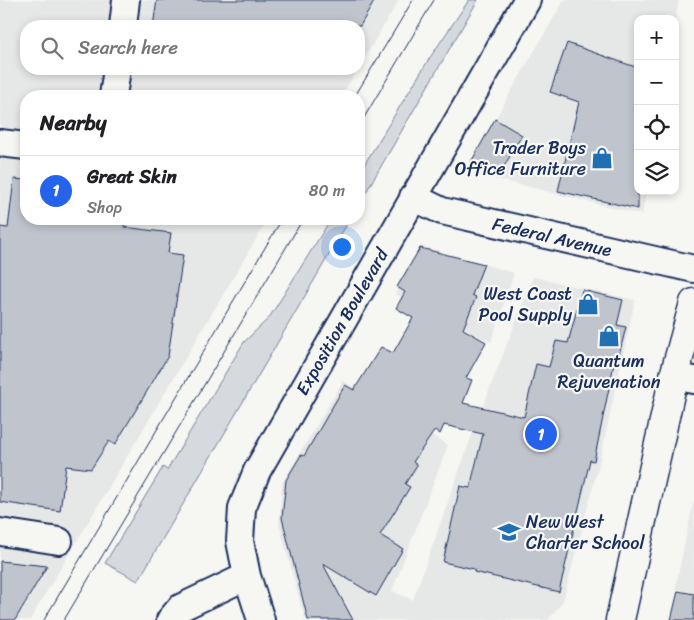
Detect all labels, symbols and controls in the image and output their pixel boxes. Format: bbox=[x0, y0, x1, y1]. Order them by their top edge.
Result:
map controls bbox=[634, 15, 679, 195]
button: + bbox=[634, 15, 679, 60]
search box bbox=[20, 20, 365, 75]
text: Search here bbox=[78, 31, 178, 64]
icon: search bbox=[38, 34, 66, 62]
button: − bbox=[634, 60, 679, 105]
text: Nearby bbox=[40, 104, 106, 142]
button: locate bbox=[634, 105, 679, 150]
place label: Trader Boys Office Furniture bbox=[455, 132, 587, 185]
shop icon: Trader Boys Office Furniture bbox=[589, 145, 615, 171]
button: layers bbox=[634, 150, 679, 195]
text: Great Skin bbox=[87, 160, 177, 193]
text: 1 bbox=[53, 176, 59, 205]
text: 80 m bbox=[309, 176, 345, 205]
text: Shop bbox=[87, 193, 122, 222]
street label: Federal Avenue bbox=[489, 208, 615, 266]
your location bbox=[329, 234, 355, 260]
street label: Exposition Boulevard bbox=[287, 241, 398, 402]
place label: West Coast Pool Supply bbox=[479, 278, 573, 331]
shop icon: West Coast Pool Supply bbox=[575, 291, 601, 317]
shop icon: Quantum Rejuvenation bbox=[596, 323, 622, 349]
place label: Quantum Rejuvenation bbox=[558, 345, 661, 398]
pin: 1 bbox=[525, 415, 557, 453]
place label: New West Charter School bbox=[526, 506, 645, 559]
school or university icon: New West Charter School bbox=[496, 519, 522, 545]

